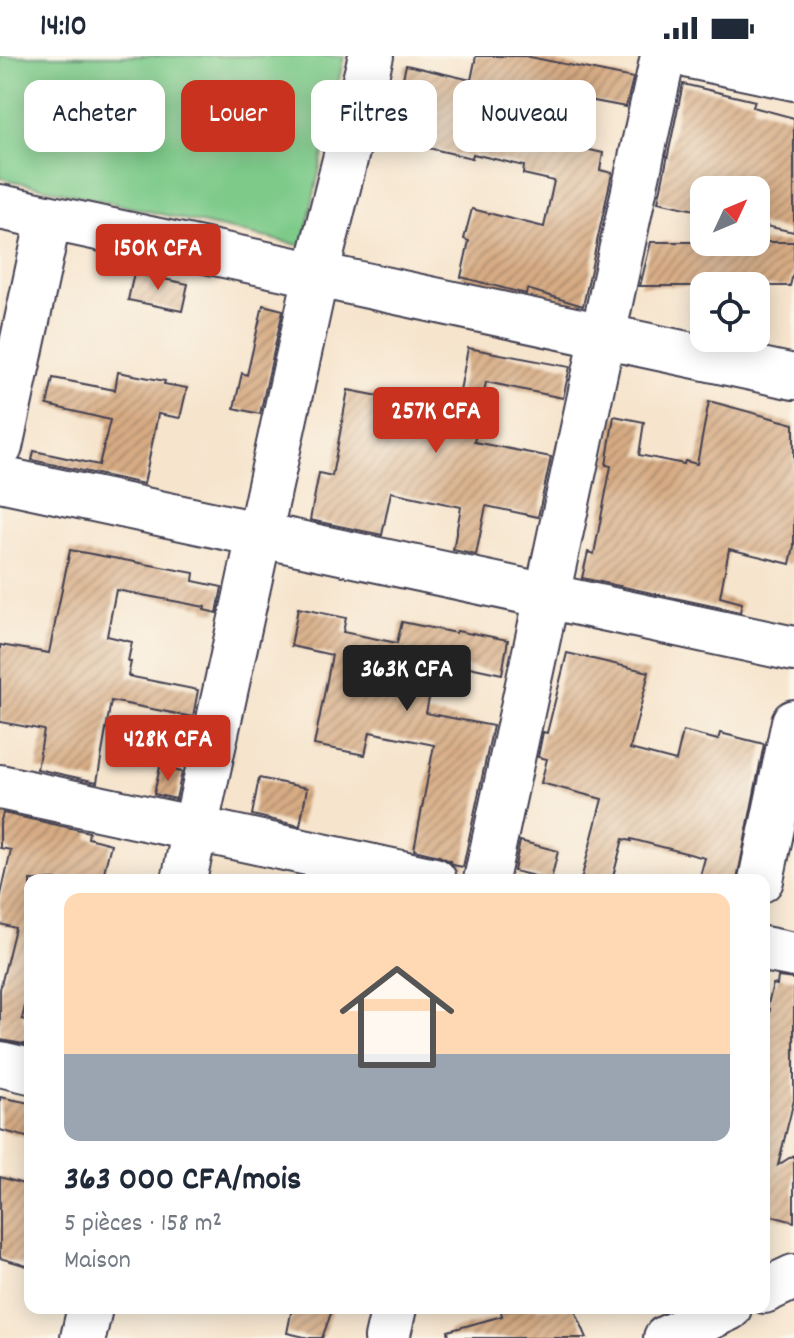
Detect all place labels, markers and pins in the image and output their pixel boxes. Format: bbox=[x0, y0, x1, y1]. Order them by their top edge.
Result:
pin: 150K CFA bbox=[75, 224, 241, 292]
pin: 257K CFA bbox=[353, 387, 519, 455]
pin: 363K CFA bbox=[324, 645, 490, 713]
pin: 428K CFA bbox=[85, 715, 251, 783]

